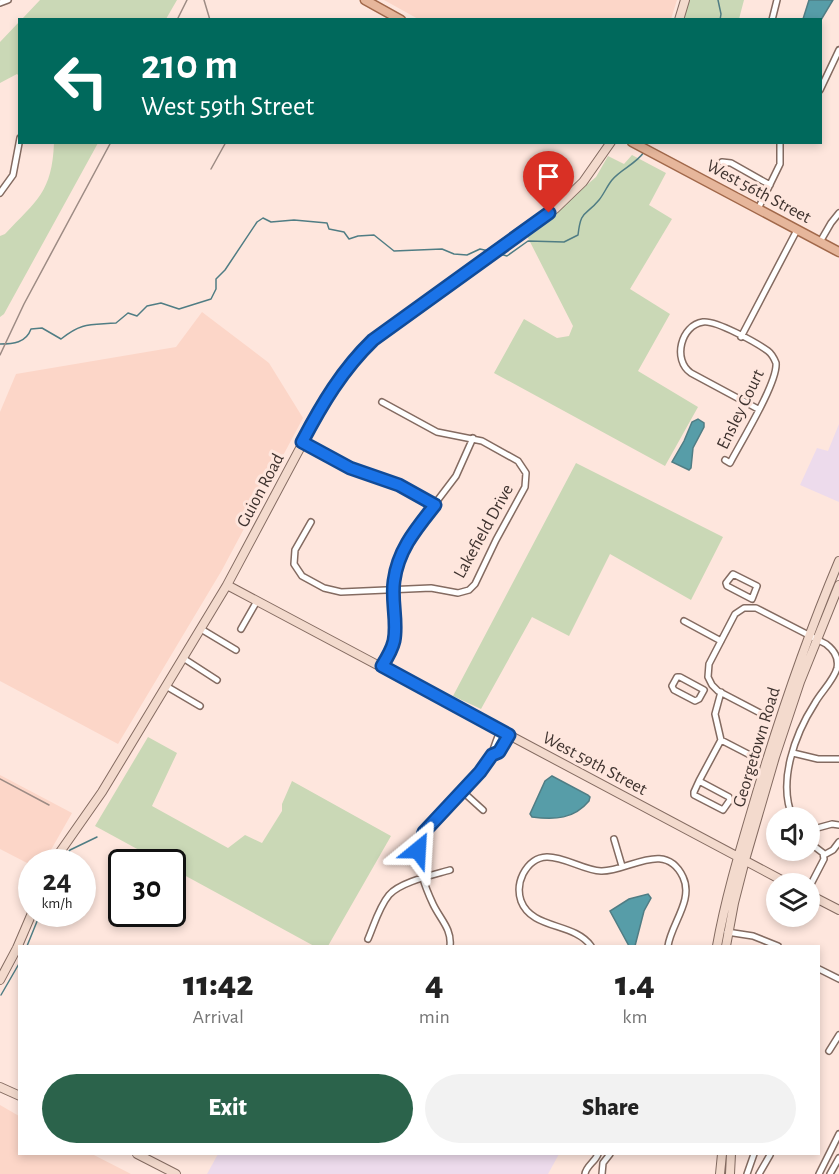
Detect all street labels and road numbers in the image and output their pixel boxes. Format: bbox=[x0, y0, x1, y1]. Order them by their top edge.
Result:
street label: West 56th Street bbox=[703, 157, 814, 227]
street label: Ensley Court bbox=[714, 367, 768, 452]
street label: Guion Road bbox=[234, 451, 288, 530]
street label: Lakefield Drive bbox=[451, 481, 517, 582]
street label: Georgetown Road bbox=[730, 685, 784, 809]
street label: West 59th Street bbox=[539, 729, 650, 799]

